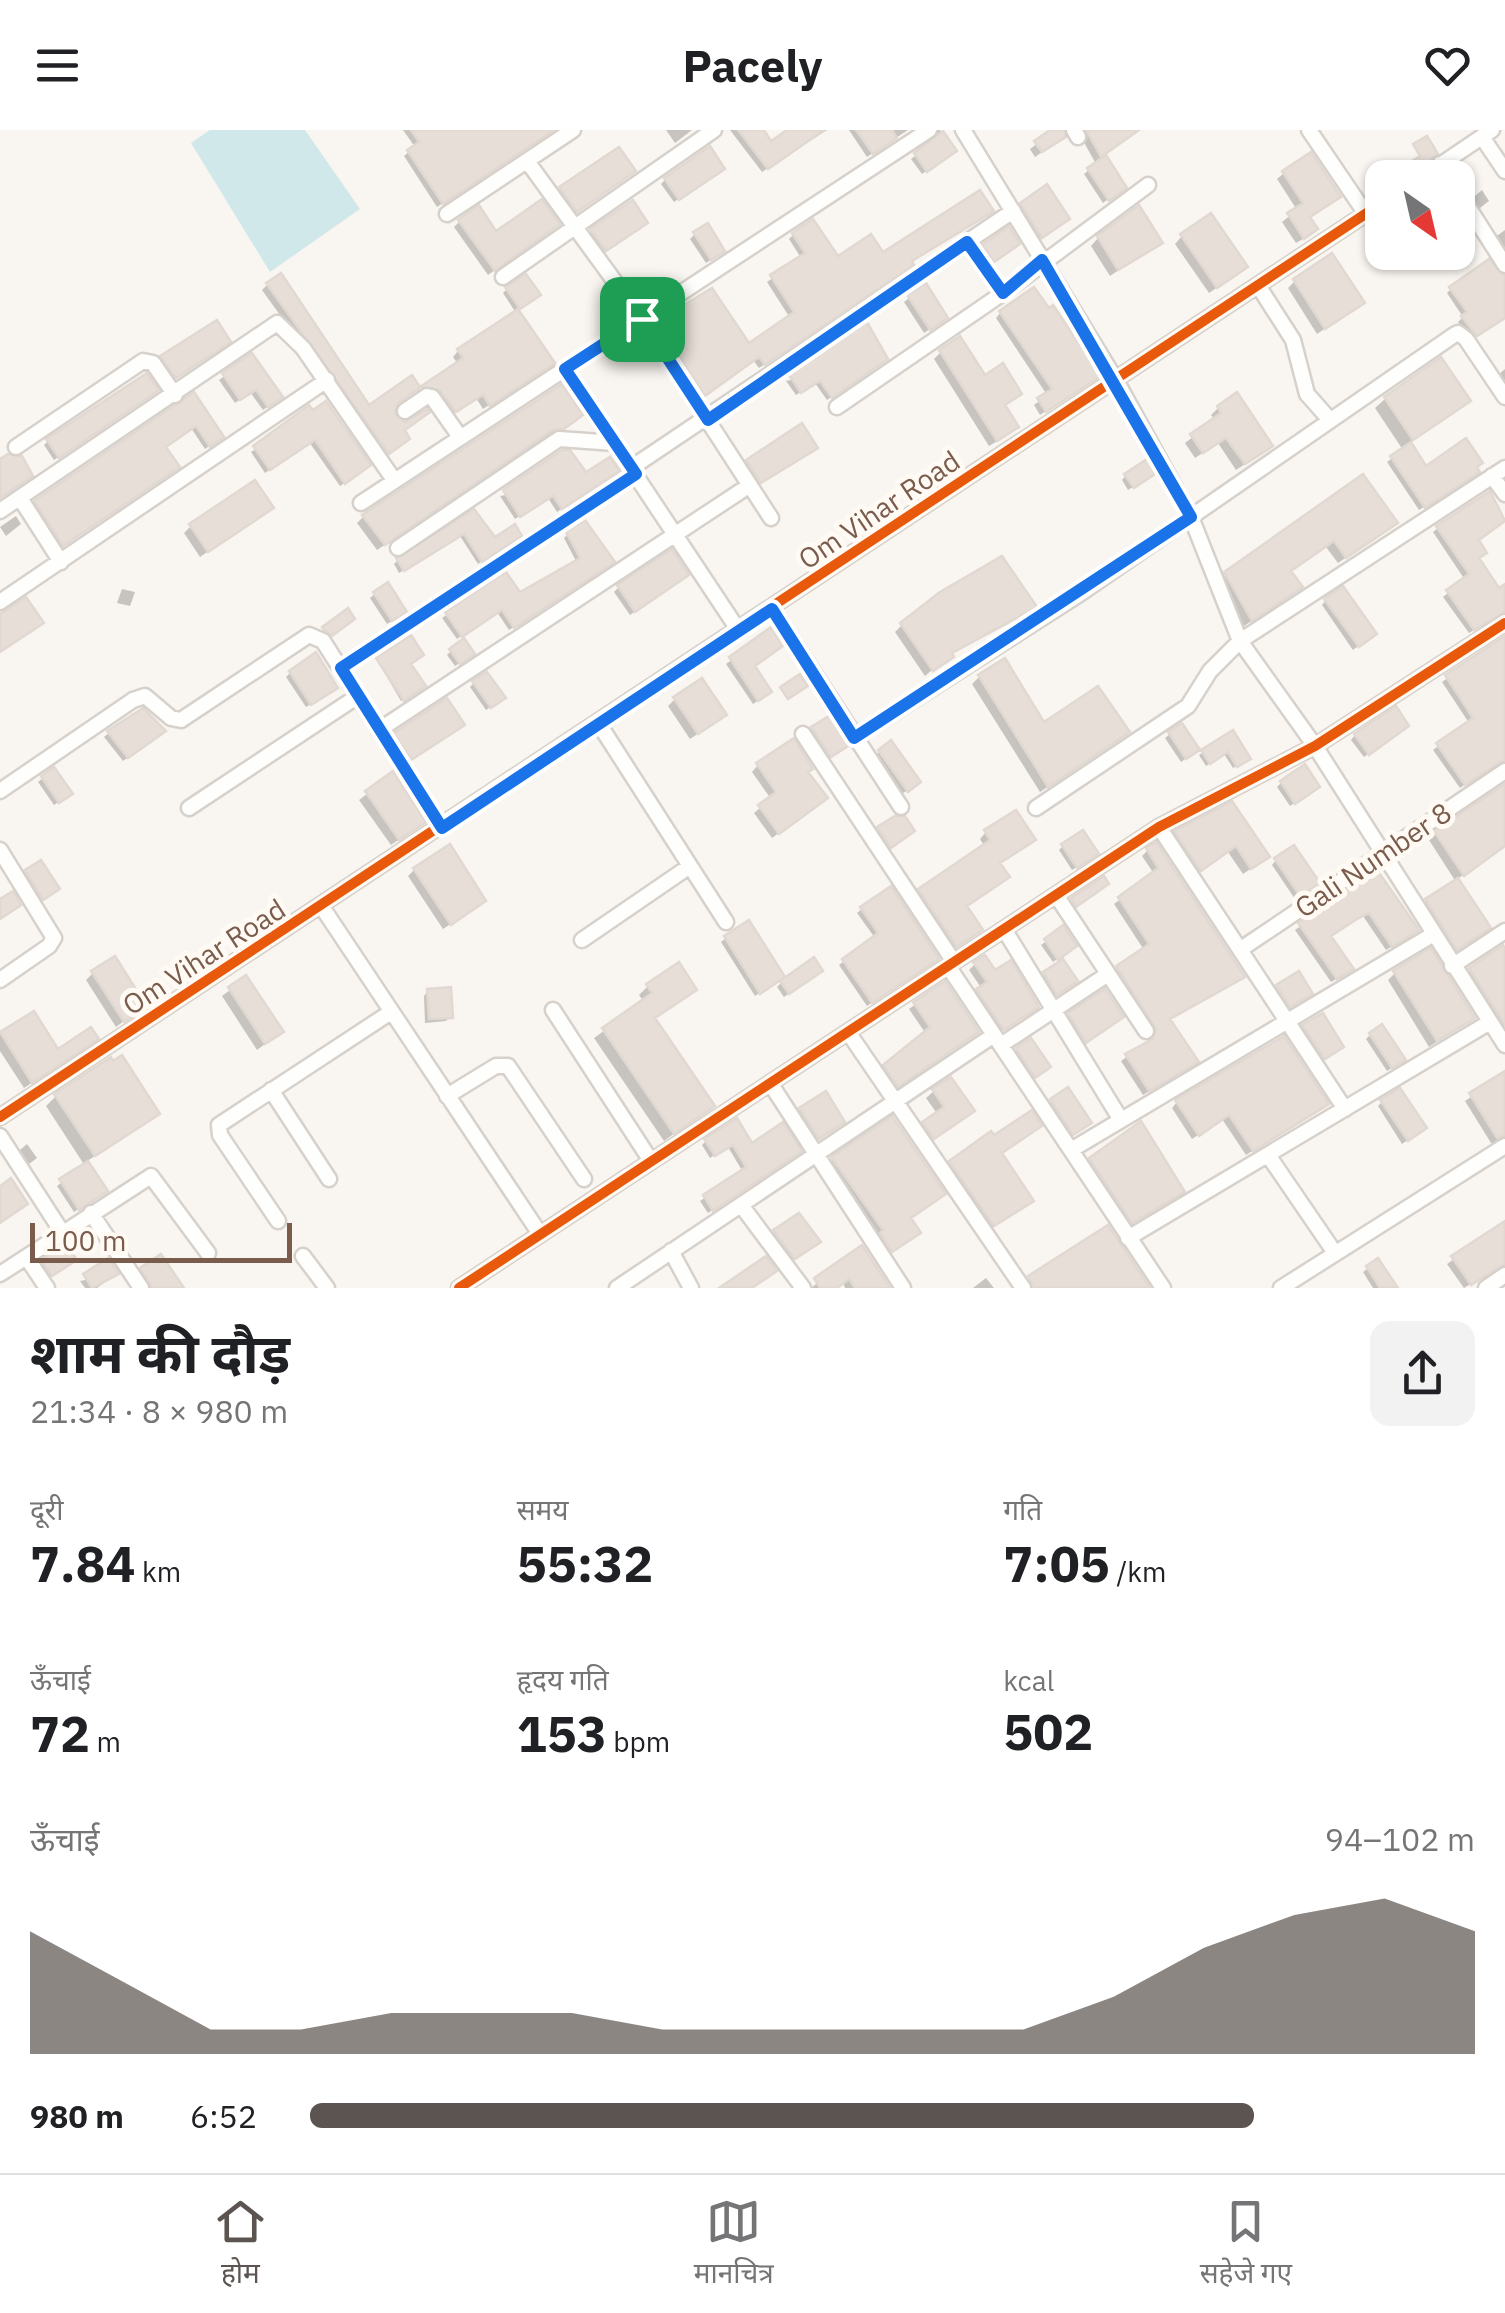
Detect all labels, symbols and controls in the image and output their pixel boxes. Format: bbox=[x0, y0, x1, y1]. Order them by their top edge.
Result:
text: Pacely bbox=[682, 36, 823, 94]
icon: menu bbox=[30, 38, 85, 93]
icon: heart bbox=[1420, 38, 1475, 93]
north arrow bbox=[1365, 160, 1475, 270]
map controls bbox=[1365, 160, 1475, 270]
pin bbox=[600, 277, 685, 362]
icon: arrive bbox=[615, 292, 670, 347]
street label: Om Vihar Road bbox=[791, 442, 967, 577]
street label: Gali Number 8 bbox=[1287, 794, 1458, 926]
street label: Om Vihar Road bbox=[115, 890, 292, 1023]
scale bar bbox=[30, 1218, 292, 1262]
text: 100 m bbox=[45, 1222, 126, 1259]
text: शाम की दौड़ bbox=[30, 1317, 290, 1388]
button: share bbox=[1370, 1321, 1475, 1426]
text: 21:34 · 8 × 980 m bbox=[30, 1390, 288, 1432]
text: दूरी bbox=[30, 1491, 64, 1528]
text: समय bbox=[517, 1491, 569, 1528]
text: गति bbox=[1003, 1491, 1042, 1528]
text: 7.84 bbox=[30, 1531, 136, 1596]
text: 55:32 bbox=[517, 1531, 653, 1596]
text: 7:05 bbox=[1003, 1531, 1110, 1596]
text: km bbox=[136, 1553, 181, 1590]
text: /km bbox=[1110, 1553, 1166, 1590]
text: ऊँचाई bbox=[30, 1661, 91, 1698]
text: हृदय गति bbox=[517, 1661, 609, 1698]
text: kcal bbox=[1003, 1662, 1054, 1699]
text: 502 bbox=[1003, 1699, 1093, 1764]
text: 72 bbox=[30, 1701, 90, 1766]
text: 153 bbox=[517, 1701, 607, 1766]
text: m bbox=[90, 1723, 121, 1760]
text: bpm bbox=[607, 1723, 670, 1760]
text: ऊँचाई bbox=[30, 1818, 99, 1860]
text: 94–102 m bbox=[1325, 1818, 1475, 1860]
text: 980 m bbox=[30, 2095, 124, 2137]
text: 6:52 bbox=[190, 2095, 257, 2137]
tab: होम bbox=[213, 2194, 268, 2294]
tab: मानचित्र bbox=[694, 2194, 774, 2294]
tab: सहेजे गए bbox=[1200, 2194, 1292, 2294]

